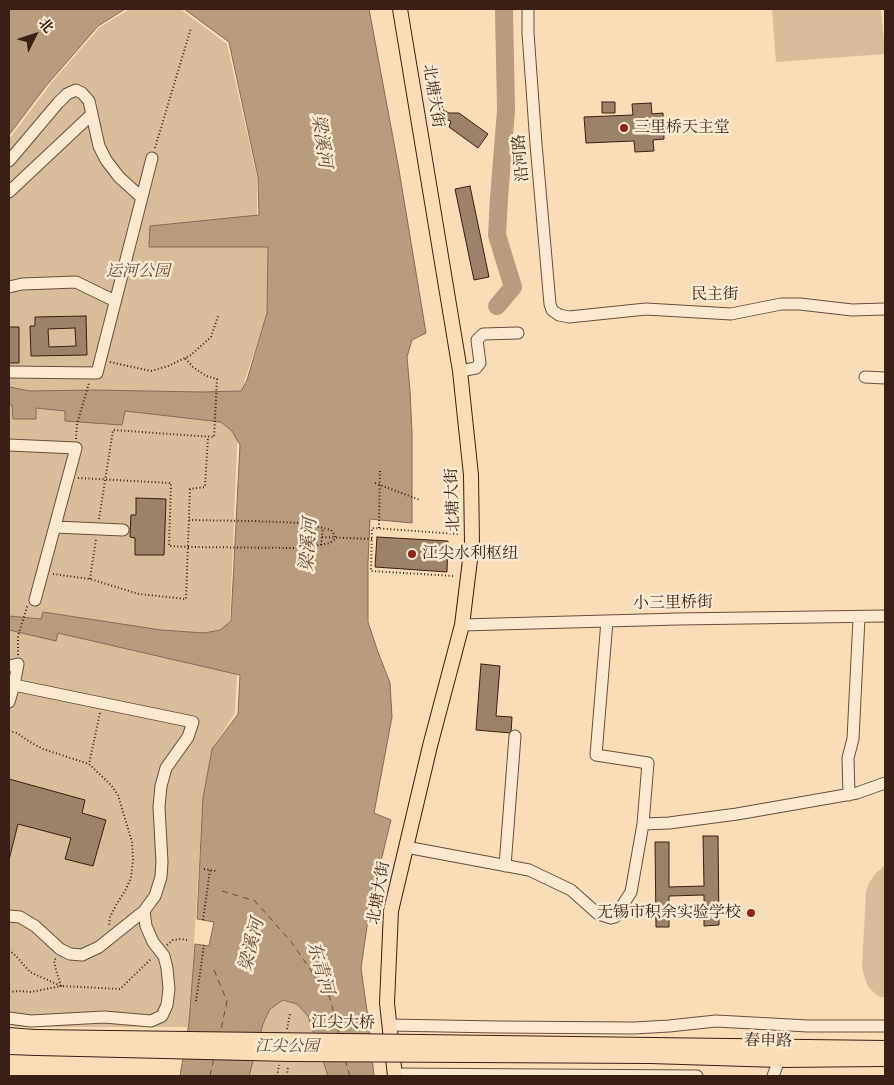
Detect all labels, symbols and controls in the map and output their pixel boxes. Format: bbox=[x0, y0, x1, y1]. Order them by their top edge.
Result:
north arrow bbox=[10, 10, 60, 60]
text: 北 bbox=[35, 14, 58, 36]
street label: 北塘大街 bbox=[419, 63, 447, 129]
water label: 梁溪河 bbox=[307, 113, 335, 169]
place label: 三里桥天主堂 bbox=[634, 118, 730, 138]
marker: 三里桥天主堂 bbox=[618, 122, 630, 134]
street label: 沿河路 bbox=[509, 133, 533, 183]
park label: 运河公园 bbox=[106, 262, 170, 282]
street label: 民主街 bbox=[691, 285, 739, 305]
street label: 北塘大街 bbox=[442, 468, 464, 532]
water label: 梁溪河 bbox=[296, 517, 322, 573]
place label: 江尖水利枢纽 bbox=[422, 544, 518, 564]
marker: 江尖水利枢纽 bbox=[406, 548, 418, 560]
street label: 小三里桥街 bbox=[633, 593, 713, 613]
street label: 北塘大街 bbox=[364, 860, 394, 926]
place label: 无锡市积余实验学校 bbox=[597, 903, 741, 923]
marker: 无锡市积余实验学校 bbox=[745, 907, 757, 919]
water label: 梁溪河 bbox=[235, 916, 269, 974]
water label: 东青河 bbox=[302, 939, 338, 997]
street label: 江尖大桥 bbox=[311, 1013, 375, 1033]
street label: 春申路 bbox=[744, 1031, 792, 1051]
park label: 江尖公园 bbox=[255, 1037, 319, 1057]

